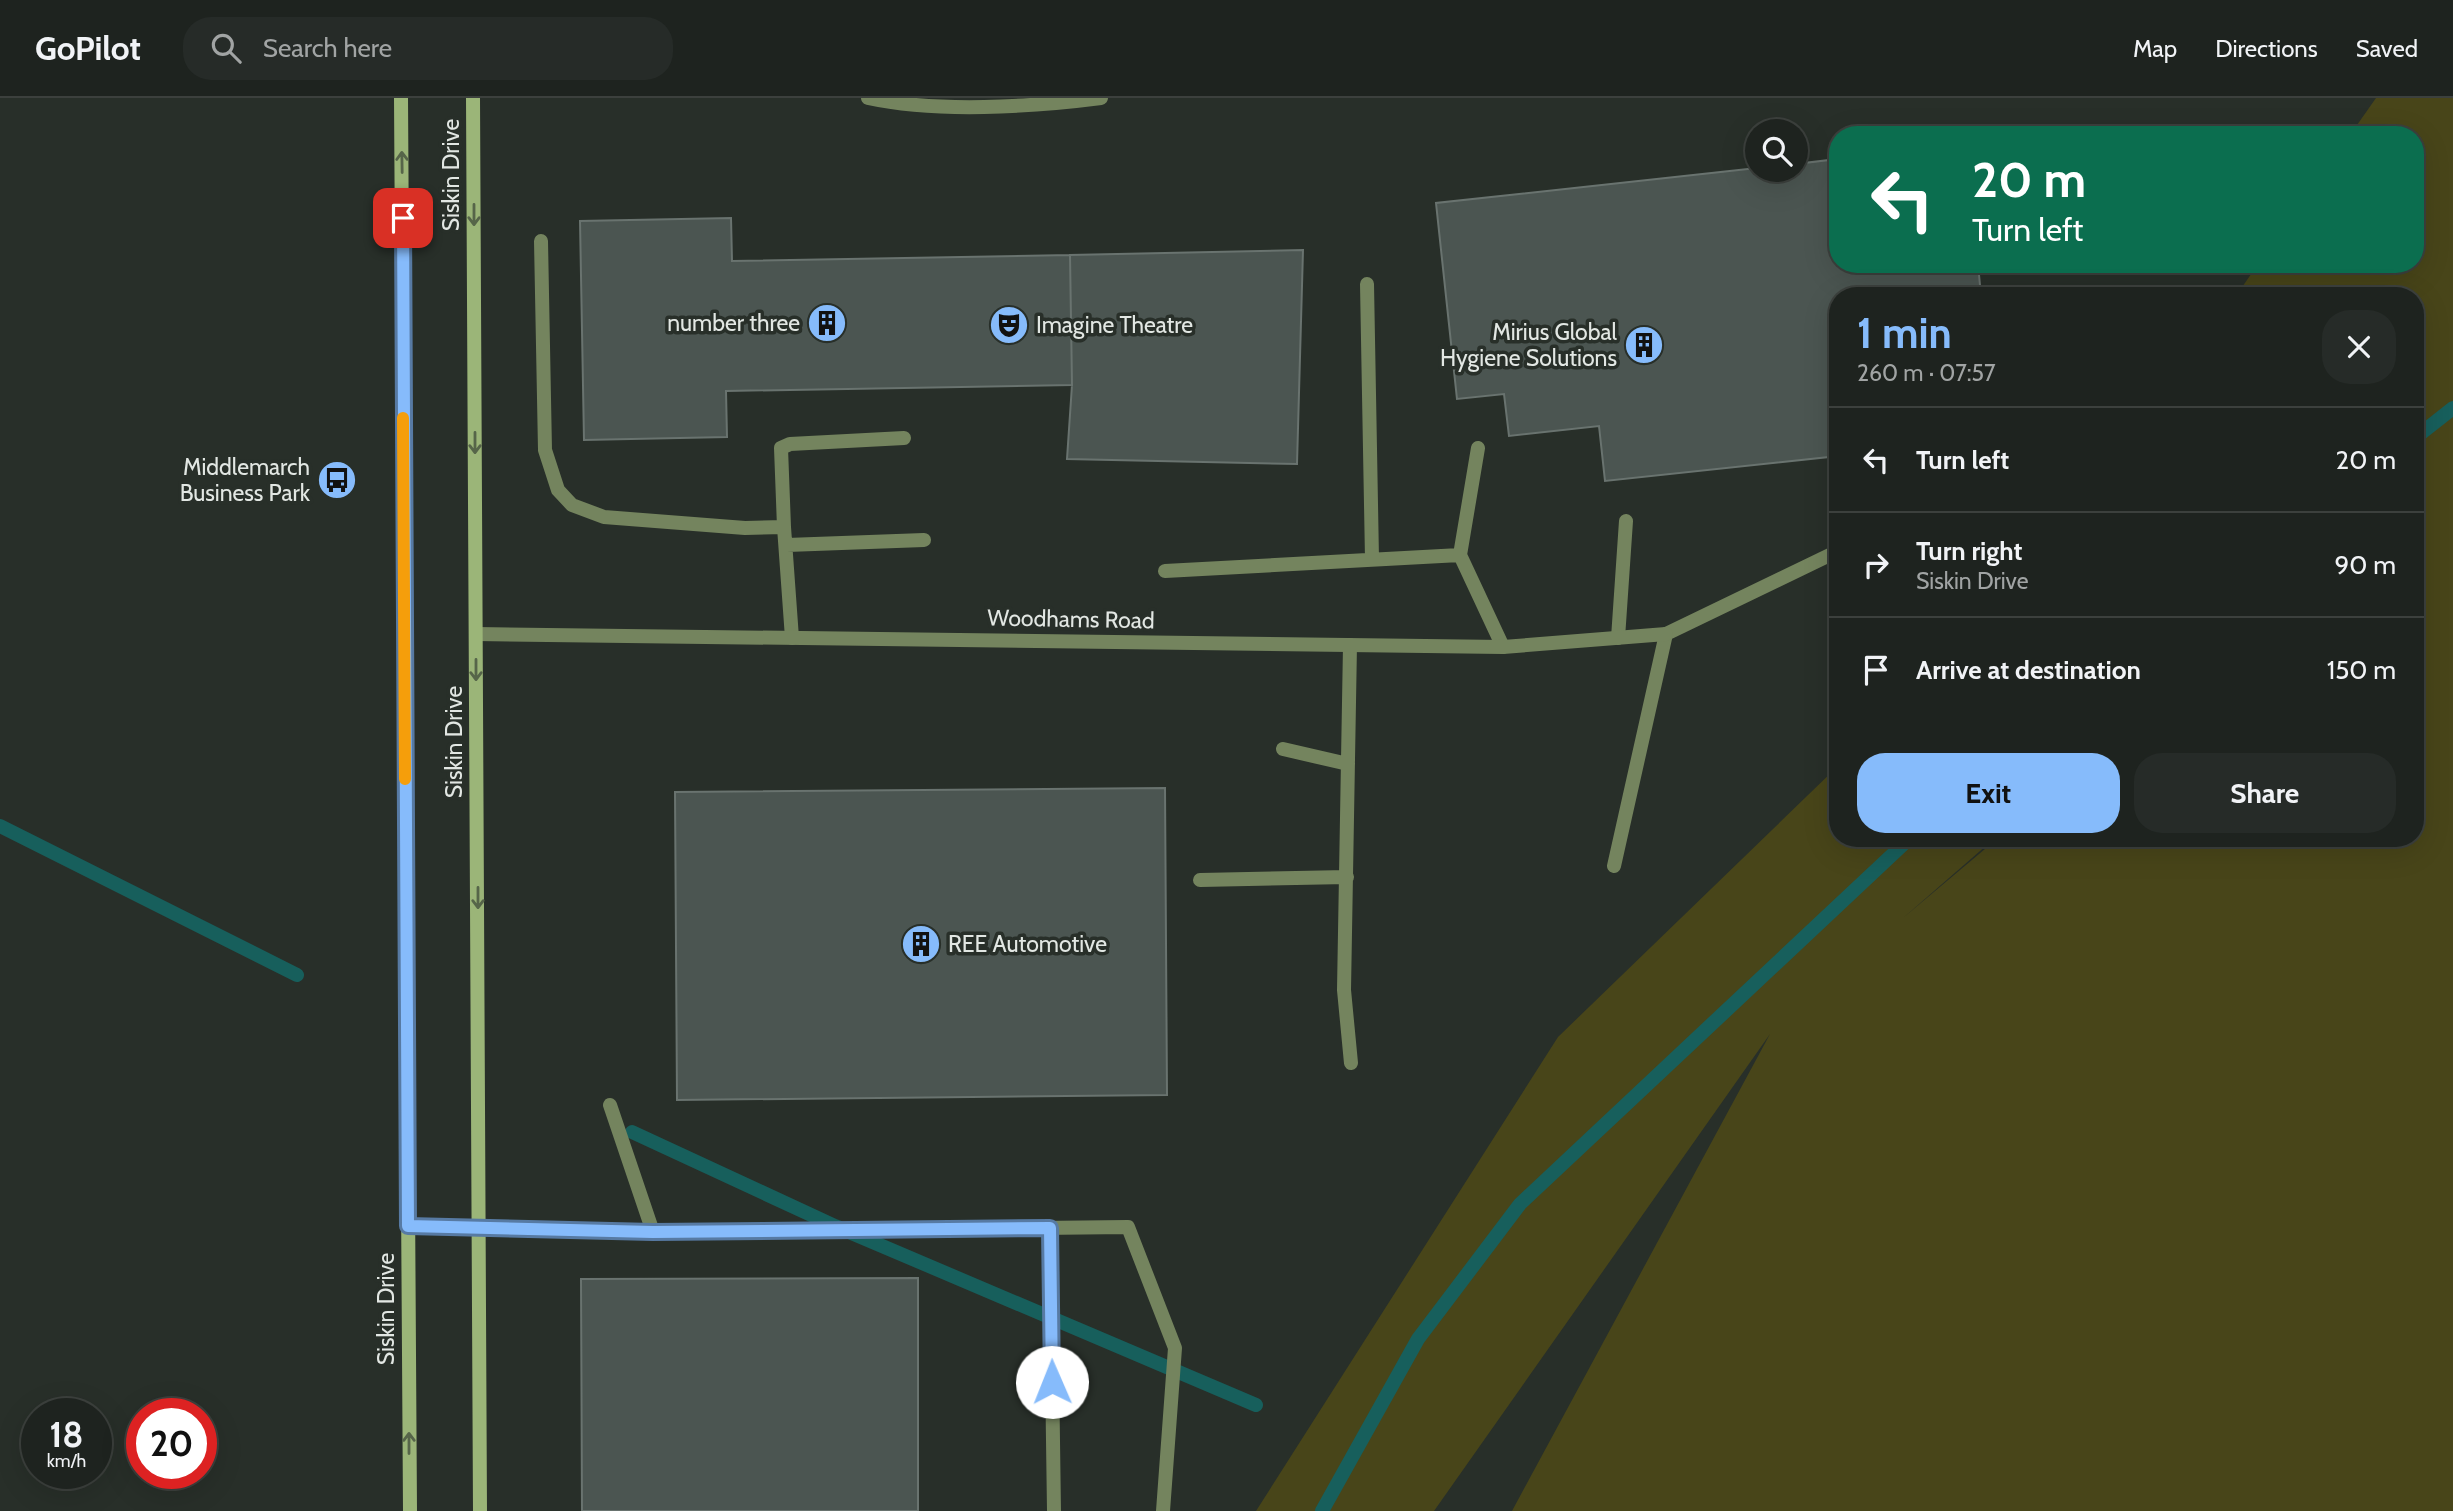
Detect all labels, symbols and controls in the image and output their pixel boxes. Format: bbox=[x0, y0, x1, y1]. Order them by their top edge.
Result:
search box bbox=[183, 17, 673, 80]
text: GoPilot bbox=[35, 28, 141, 68]
icon: search bbox=[207, 29, 245, 67]
text: Search here bbox=[263, 32, 392, 64]
text: Map bbox=[2133, 34, 2177, 63]
text: Directions bbox=[2215, 34, 2318, 63]
text: Saved bbox=[2356, 34, 2418, 63]
street label: Siskin Drive bbox=[437, 119, 465, 231]
map controls bbox=[1745, 119, 1808, 182]
button: search bbox=[1745, 119, 1808, 182]
text: 20 m bbox=[1972, 150, 2086, 209]
one-way arrow bbox=[395, 151, 409, 174]
icon: left bbox=[1857, 154, 1948, 245]
pin bbox=[373, 188, 433, 248]
icon: arrive bbox=[384, 199, 422, 237]
one-way arrow bbox=[467, 203, 481, 226]
text: Turn left bbox=[1972, 210, 2083, 249]
building icon: number three bbox=[806, 302, 848, 344]
theatre icon: Imagine Theatre bbox=[988, 304, 1030, 346]
text: 1 min bbox=[1857, 307, 1952, 359]
place label: number three bbox=[667, 309, 800, 337]
button: close bbox=[2322, 310, 2396, 384]
place label: Imagine Theatre bbox=[1036, 311, 1193, 339]
place label: Mirius Global Hygiene Solutions bbox=[1440, 318, 1618, 372]
building icon: Mirius Global Hygiene Solutions bbox=[1623, 324, 1665, 366]
text: 260 m · 07:57 bbox=[1857, 359, 1996, 387]
one-way arrow bbox=[468, 431, 482, 454]
icon: left bbox=[1857, 441, 1895, 479]
text: Turn left bbox=[1916, 444, 2009, 476]
text: 20 m bbox=[2336, 444, 2396, 476]
place label: Middlemarch Business Park bbox=[180, 453, 311, 507]
bus stop icon: Middlemarch Business Park bbox=[316, 459, 358, 501]
text: Turn right bbox=[1916, 535, 2022, 567]
icon: right bbox=[1857, 546, 1895, 584]
text: 90 m bbox=[2334, 549, 2396, 581]
text: Siskin Drive bbox=[1916, 567, 2029, 595]
street label: Woodhams Road bbox=[987, 604, 1155, 634]
icon: arrive bbox=[1857, 651, 1895, 689]
text: Arrive at destination bbox=[1916, 654, 2141, 686]
text: 150 m bbox=[2327, 654, 2396, 686]
one-way arrow bbox=[469, 658, 483, 681]
street label: Siskin Drive bbox=[440, 686, 468, 798]
button: Exit bbox=[1857, 753, 2120, 833]
button: Share bbox=[2134, 753, 2396, 833]
one-way arrow bbox=[471, 886, 485, 909]
building icon: REE Automotive bbox=[900, 923, 942, 965]
place label: REE Automotive bbox=[948, 930, 1107, 958]
street label: Siskin Drive bbox=[372, 1253, 400, 1365]
position arrow bbox=[1015, 1345, 1089, 1419]
speed limit sign: 20 bbox=[126, 1398, 217, 1489]
text: 18 bbox=[49, 1413, 84, 1456]
one-way arrow bbox=[402, 1432, 416, 1455]
text: km/h bbox=[47, 1450, 86, 1472]

